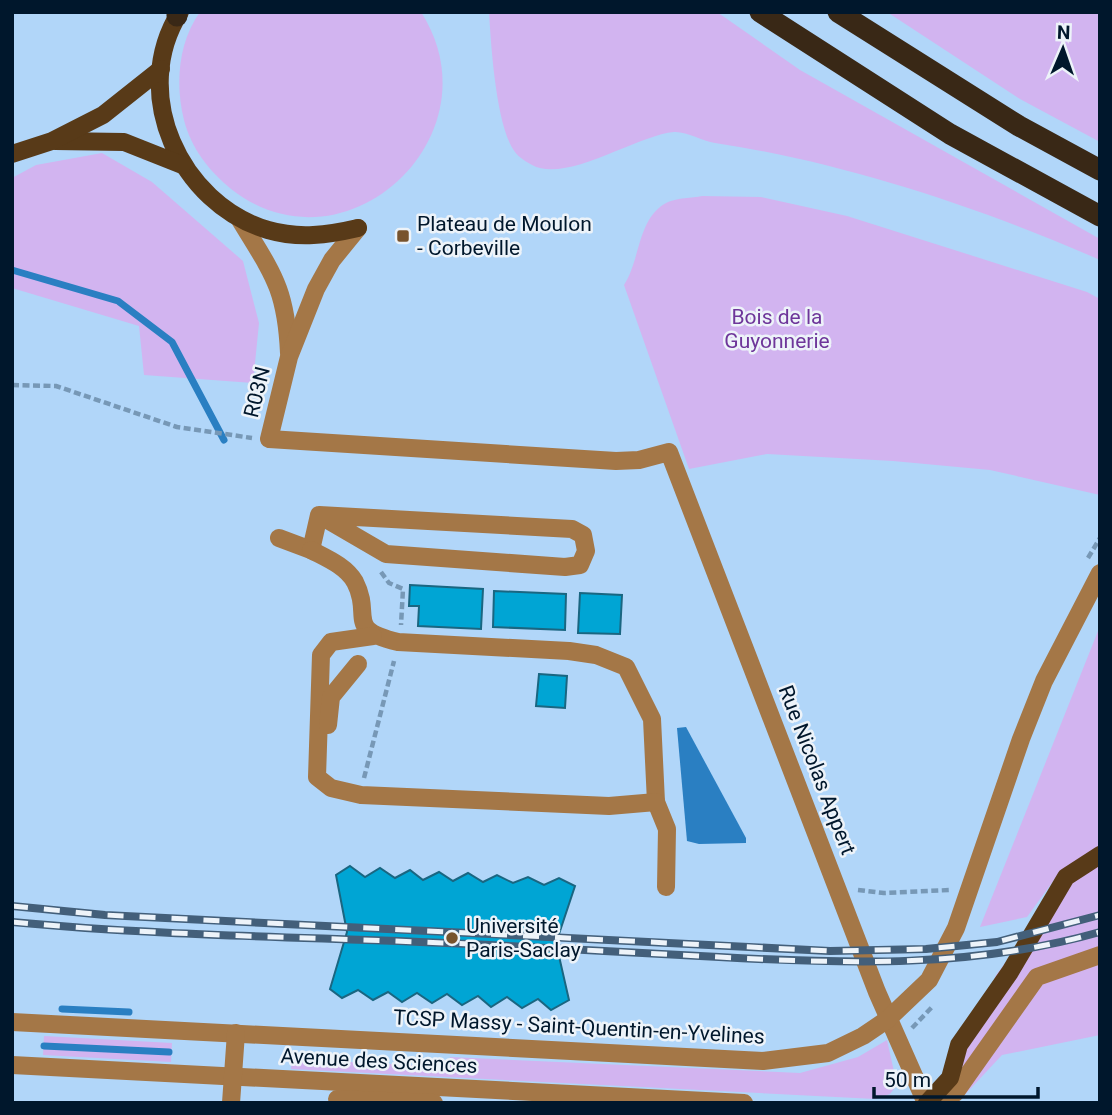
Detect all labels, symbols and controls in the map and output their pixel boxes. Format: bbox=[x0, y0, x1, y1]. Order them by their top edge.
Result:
north arrow bbox=[1028, 14, 1098, 84]
text: N bbox=[1056, 21, 1071, 44]
place label: Plateau de Moulon - Corbeville bbox=[417, 212, 592, 260]
marker: Plateau de Moulon - Corbeville bbox=[395, 228, 411, 244]
park label: Bois de la Guyonnerie bbox=[724, 305, 830, 353]
street label: R03N bbox=[239, 364, 275, 420]
street label: Rue Nicolas Appert bbox=[774, 682, 860, 858]
place label: Université Paris-Saclay bbox=[466, 914, 581, 962]
marker: Université Paris-Saclay bbox=[444, 930, 460, 946]
street label: TCSP Massy - Saint-Quentin-en-Yvelines bbox=[393, 1005, 765, 1049]
street label: Avenue des Sciences bbox=[280, 1044, 478, 1078]
scale bar bbox=[874, 1056, 1038, 1100]
text: 50 m bbox=[884, 1068, 931, 1092]

